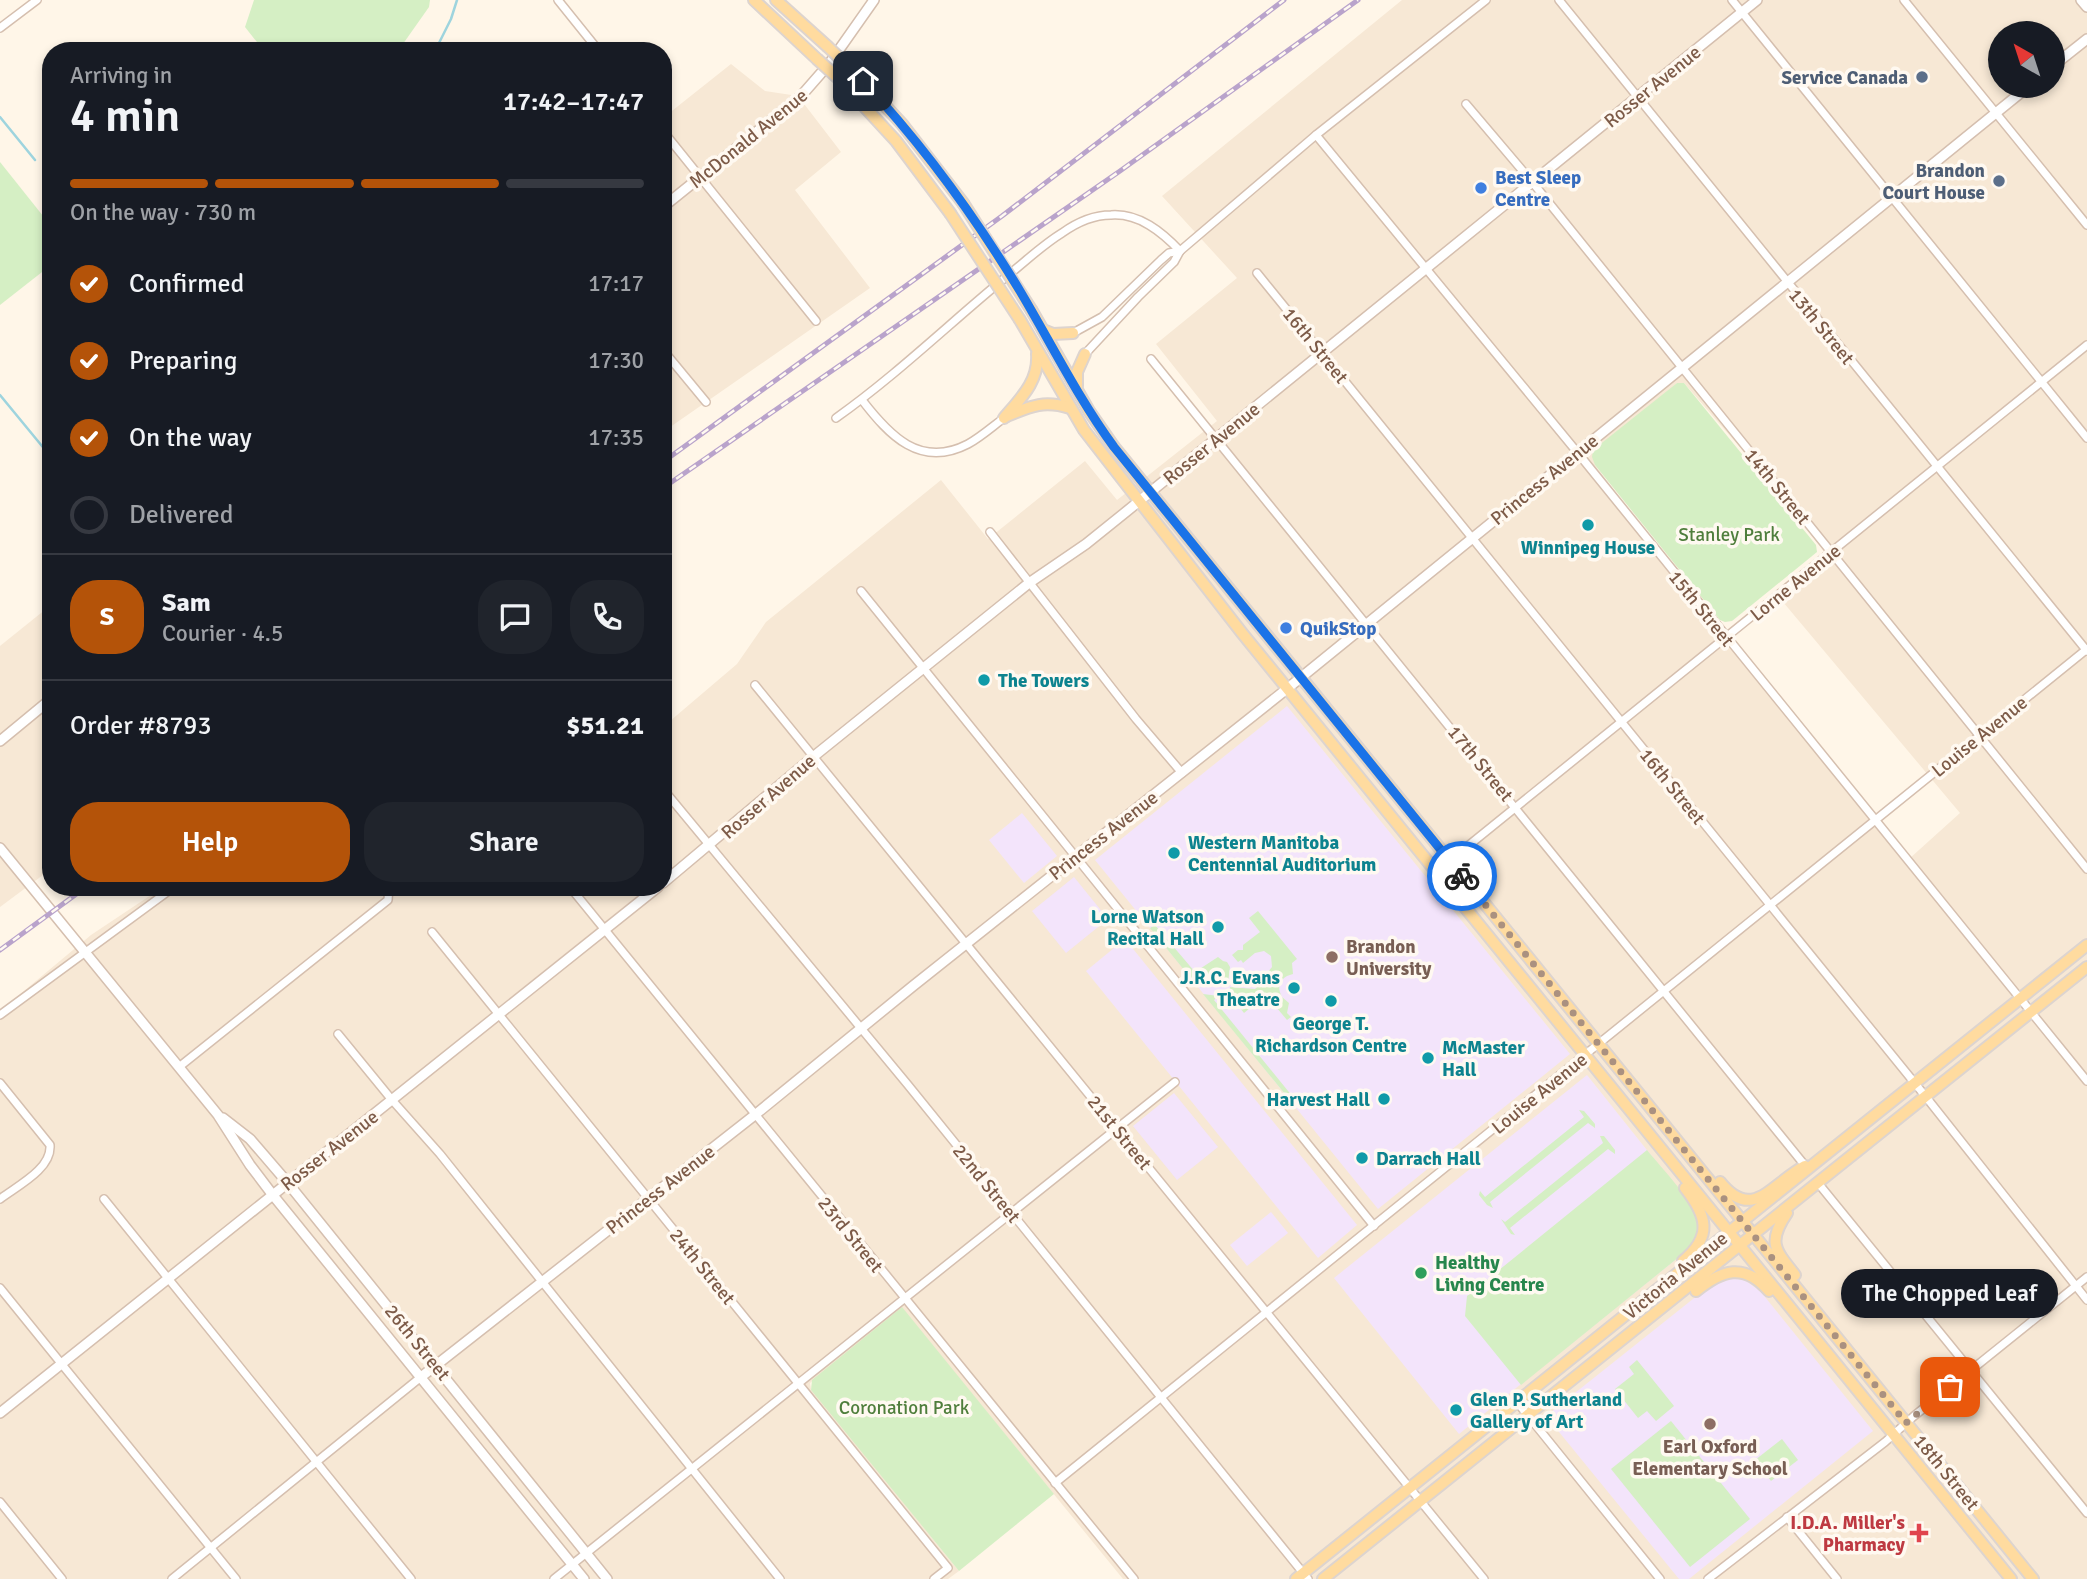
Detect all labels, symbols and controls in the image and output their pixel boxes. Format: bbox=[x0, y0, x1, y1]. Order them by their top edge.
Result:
north arrow bbox=[1988, 21, 2065, 98]
map controls bbox=[1988, 21, 2065, 98]
street label: Rosser Avenue bbox=[1599, 40, 1706, 133]
pin bbox=[833, 51, 893, 111]
text: Arriving in bbox=[70, 61, 172, 90]
icon: home bbox=[844, 62, 882, 100]
place label: Service Canada bbox=[1782, 66, 1908, 90]
marker: Service Canada bbox=[1914, 69, 1930, 85]
street label: McDonald Avenue bbox=[684, 84, 813, 194]
text: 17:42–17:47 bbox=[503, 86, 644, 118]
text: 4 min bbox=[70, 88, 180, 144]
place label: Brandon Court House bbox=[1882, 159, 1985, 205]
place label: Best Sleep Centre bbox=[1495, 166, 1581, 212]
marker: Brandon Court House bbox=[1991, 173, 2007, 189]
marker: Best Sleep Centre bbox=[1473, 180, 1489, 196]
text: On the way · 730 m bbox=[70, 198, 256, 227]
icon: check bbox=[70, 265, 108, 303]
text: Confirmed bbox=[129, 268, 244, 300]
text: 17:17 bbox=[588, 269, 644, 298]
street label: 13th Street bbox=[1783, 284, 1859, 370]
street label: 16th Street bbox=[1277, 303, 1353, 389]
icon: check bbox=[70, 342, 108, 380]
text: Preparing bbox=[129, 345, 237, 377]
text: 17:30 bbox=[588, 346, 644, 375]
street label: Rosser Avenue bbox=[1158, 397, 1265, 490]
icon: check bbox=[70, 419, 108, 457]
text: On the way bbox=[129, 422, 252, 454]
text: 17:35 bbox=[588, 423, 644, 452]
street label: Princess Avenue bbox=[1486, 429, 1603, 531]
street label: 14th Street bbox=[1739, 444, 1815, 530]
text: Delivered bbox=[129, 499, 234, 531]
marker: Winnipeg House bbox=[1580, 517, 1596, 533]
park label: Stanley Park bbox=[1678, 523, 1780, 547]
place label: Winnipeg House bbox=[1521, 536, 1655, 560]
street label: Lorne Avenue bbox=[1745, 539, 1846, 627]
street label: 15th Street bbox=[1663, 566, 1739, 652]
button: chat bbox=[478, 580, 552, 654]
button: phone bbox=[570, 580, 644, 654]
text: Sam bbox=[162, 587, 211, 619]
text: S bbox=[100, 601, 114, 633]
place label: QuikStop bbox=[1300, 617, 1376, 641]
text: Courier · 4.5 bbox=[162, 619, 283, 648]
marker: QuikStop bbox=[1278, 620, 1294, 636]
place label: The Towers bbox=[998, 669, 1089, 693]
marker: The Towers bbox=[976, 672, 992, 688]
street label: Louise Avenue bbox=[1927, 691, 2032, 783]
text: Order #8793 bbox=[70, 710, 211, 742]
text: $51.21 bbox=[566, 710, 644, 742]
street label: 17th Street bbox=[1442, 721, 1518, 807]
street label: 16th Street bbox=[1634, 744, 1710, 830]
street label: Rosser Avenue bbox=[716, 749, 821, 844]
street label: Princess Avenue bbox=[1044, 786, 1163, 886]
button: Help bbox=[70, 802, 350, 882]
button: Share bbox=[364, 802, 644, 882]
place label: Western Manitoba Centennial Auditorium bbox=[1188, 831, 1376, 877]
courier bbox=[1427, 841, 1497, 911]
marker: Western Manitoba Centennial Auditorium bbox=[1166, 845, 1182, 861]
icon: bike bbox=[1443, 857, 1481, 895]
place label: Lorne Watson Recital Hall bbox=[1091, 905, 1204, 951]
marker: Lorne Watson Recital Hall bbox=[1210, 919, 1226, 935]
place label: Brandon University bbox=[1346, 935, 1432, 981]
marker: Brandon University bbox=[1324, 949, 1340, 965]
place label: J.R.C. Evans Theatre bbox=[1180, 966, 1280, 1012]
marker: J.R.C. Evans Theatre bbox=[1286, 980, 1302, 996]
marker: George T. Richardson Centre bbox=[1323, 993, 1339, 1009]
place label: George T. Richardson Centre bbox=[1255, 1012, 1407, 1058]
place label: McMaster Hall bbox=[1442, 1036, 1525, 1082]
street label: Louise Avenue bbox=[1487, 1048, 1592, 1140]
marker: McMaster Hall bbox=[1420, 1050, 1436, 1066]
place label: Harvest Hall bbox=[1266, 1088, 1370, 1112]
street label: 21st Street bbox=[1082, 1090, 1157, 1175]
marker: Harvest Hall bbox=[1376, 1091, 1392, 1107]
street label: Rosser Avenue bbox=[276, 1105, 383, 1197]
street label: 22nd Street bbox=[947, 1139, 1026, 1228]
street label: Princess Avenue bbox=[601, 1140, 720, 1240]
place label: Darrach Hall bbox=[1376, 1147, 1481, 1171]
marker: Darrach Hall bbox=[1354, 1150, 1370, 1166]
street label: 23rd Street bbox=[812, 1192, 888, 1278]
street label: 24th Street bbox=[664, 1224, 740, 1310]
street label: Victoria Avenue bbox=[1619, 1226, 1733, 1325]
place label: Healthy Living Centre bbox=[1435, 1251, 1544, 1297]
marker: Healthy Living Centre bbox=[1413, 1265, 1429, 1281]
callout: The Chopped Leaf bbox=[1842, 1268, 2058, 1317]
text: The Chopped Leaf bbox=[1862, 1279, 2037, 1308]
street label: 26th Street bbox=[379, 1300, 455, 1386]
pin bbox=[1920, 1357, 1980, 1417]
icon: bag bbox=[1931, 1368, 1969, 1406]
place label: Glen P. Sutherland Gallery of Art bbox=[1470, 1388, 1622, 1434]
park label: Coronation Park bbox=[839, 1396, 970, 1420]
marker: Glen P. Sutherland Gallery of Art bbox=[1448, 1402, 1464, 1418]
marker: Earl Oxford Elementary School bbox=[1702, 1416, 1718, 1432]
street label: 18th Street bbox=[1908, 1430, 1984, 1516]
place label: Earl Oxford Elementary School bbox=[1632, 1435, 1788, 1481]
place label: I.D.A. Miller's Pharmacy bbox=[1790, 1511, 1906, 1557]
marker: I.D.A. Miller's Pharmacy bbox=[1911, 1525, 1927, 1541]

